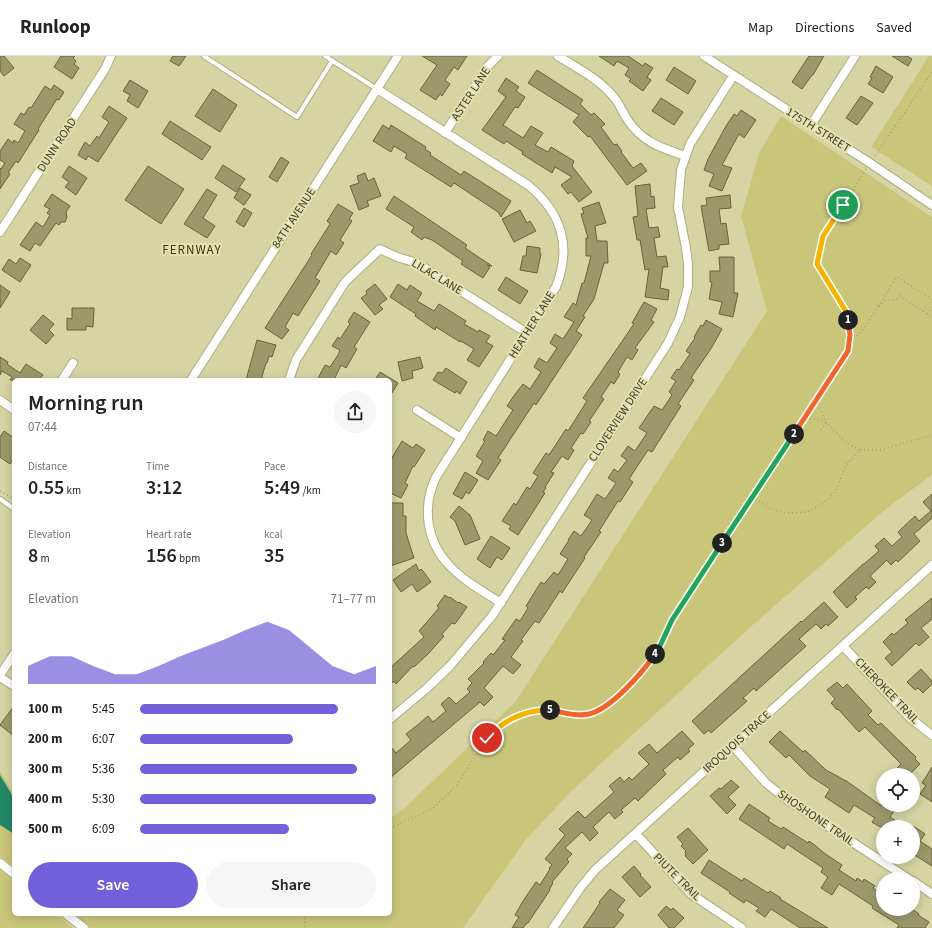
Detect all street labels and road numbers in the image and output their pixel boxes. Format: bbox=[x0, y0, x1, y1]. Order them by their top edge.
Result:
street label: ASTER LANE bbox=[447, 64, 495, 124]
street label: 175TH STREET bbox=[783, 103, 854, 157]
street label: DUNN ROAD bbox=[33, 115, 81, 175]
street label: 84TH AVENUE bbox=[268, 184, 320, 252]
street label: LILAC LANE bbox=[408, 255, 466, 299]
street label: HEATHER LANE bbox=[505, 288, 559, 362]
street label: CLOVERVIEW DRIVE bbox=[584, 375, 652, 465]
street label: CHEROKEE TRAIL bbox=[851, 654, 923, 728]
street label: IROQUOIS TRACE bbox=[699, 707, 775, 777]
street label: SHOSHONE TRAIL bbox=[774, 786, 858, 850]
street label: PIUTE TRAIL bbox=[649, 849, 705, 905]

